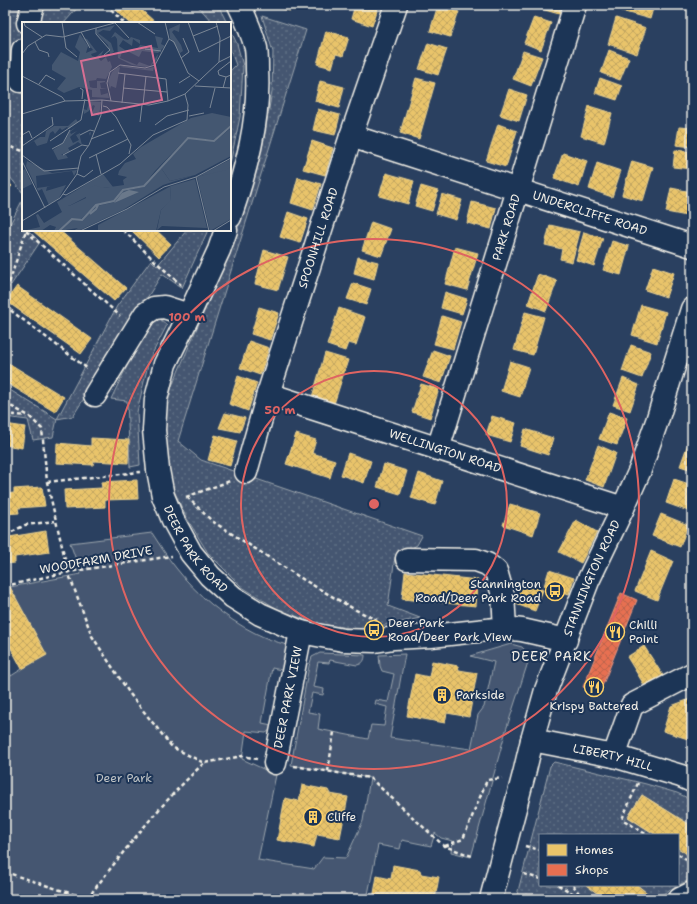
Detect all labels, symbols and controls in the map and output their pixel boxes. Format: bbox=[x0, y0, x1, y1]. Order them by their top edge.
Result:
inset map bbox=[22, 22, 231, 231]
street label: SPOONHILL ROAD bbox=[295, 185, 342, 290]
street label: UNDERCLIFFE ROAD bbox=[531, 187, 649, 239]
street label: PARK ROAD bbox=[489, 192, 524, 263]
text: 100 m bbox=[169, 309, 206, 325]
text: 50 m bbox=[265, 402, 296, 418]
street label: WELLINGTON ROAD bbox=[387, 425, 503, 476]
centre of rings bbox=[367, 497, 381, 511]
street label: DEER PARK ROAD bbox=[160, 503, 231, 596]
street label: STANNINGTON ROAD bbox=[559, 517, 624, 639]
street label: WOODFARM DRIVE bbox=[38, 542, 154, 578]
place label: Stannington Road/Deer Park Road bbox=[415, 576, 541, 606]
bus stop icon: Stannington Road/Deer Park Road bbox=[544, 580, 566, 602]
place label: Deer Park Road/Deer Park View bbox=[388, 615, 513, 645]
place label: Chilli Point bbox=[629, 617, 658, 647]
bus stop icon: Deer Park Road/Deer Park View bbox=[363, 619, 385, 641]
restaurant icon: Chilli Point bbox=[604, 621, 626, 643]
street label: DEER PARK VIEW bbox=[270, 645, 306, 750]
district label: DEER PARK bbox=[512, 648, 592, 665]
restaurant icon: Krispy Battered bbox=[583, 676, 605, 698]
building icon: Parkside bbox=[431, 684, 453, 706]
place label: Parkside bbox=[456, 687, 505, 703]
place label: Krispy Battered bbox=[549, 698, 639, 714]
street label: LIBERTY HILL bbox=[571, 740, 656, 775]
park label: Deer Park bbox=[96, 770, 152, 786]
building icon: Cliffe bbox=[302, 806, 324, 828]
place label: Cliffe bbox=[327, 809, 357, 825]
legend bbox=[539, 834, 679, 886]
text: Homes bbox=[575, 842, 614, 858]
text: Shops bbox=[575, 862, 609, 878]

